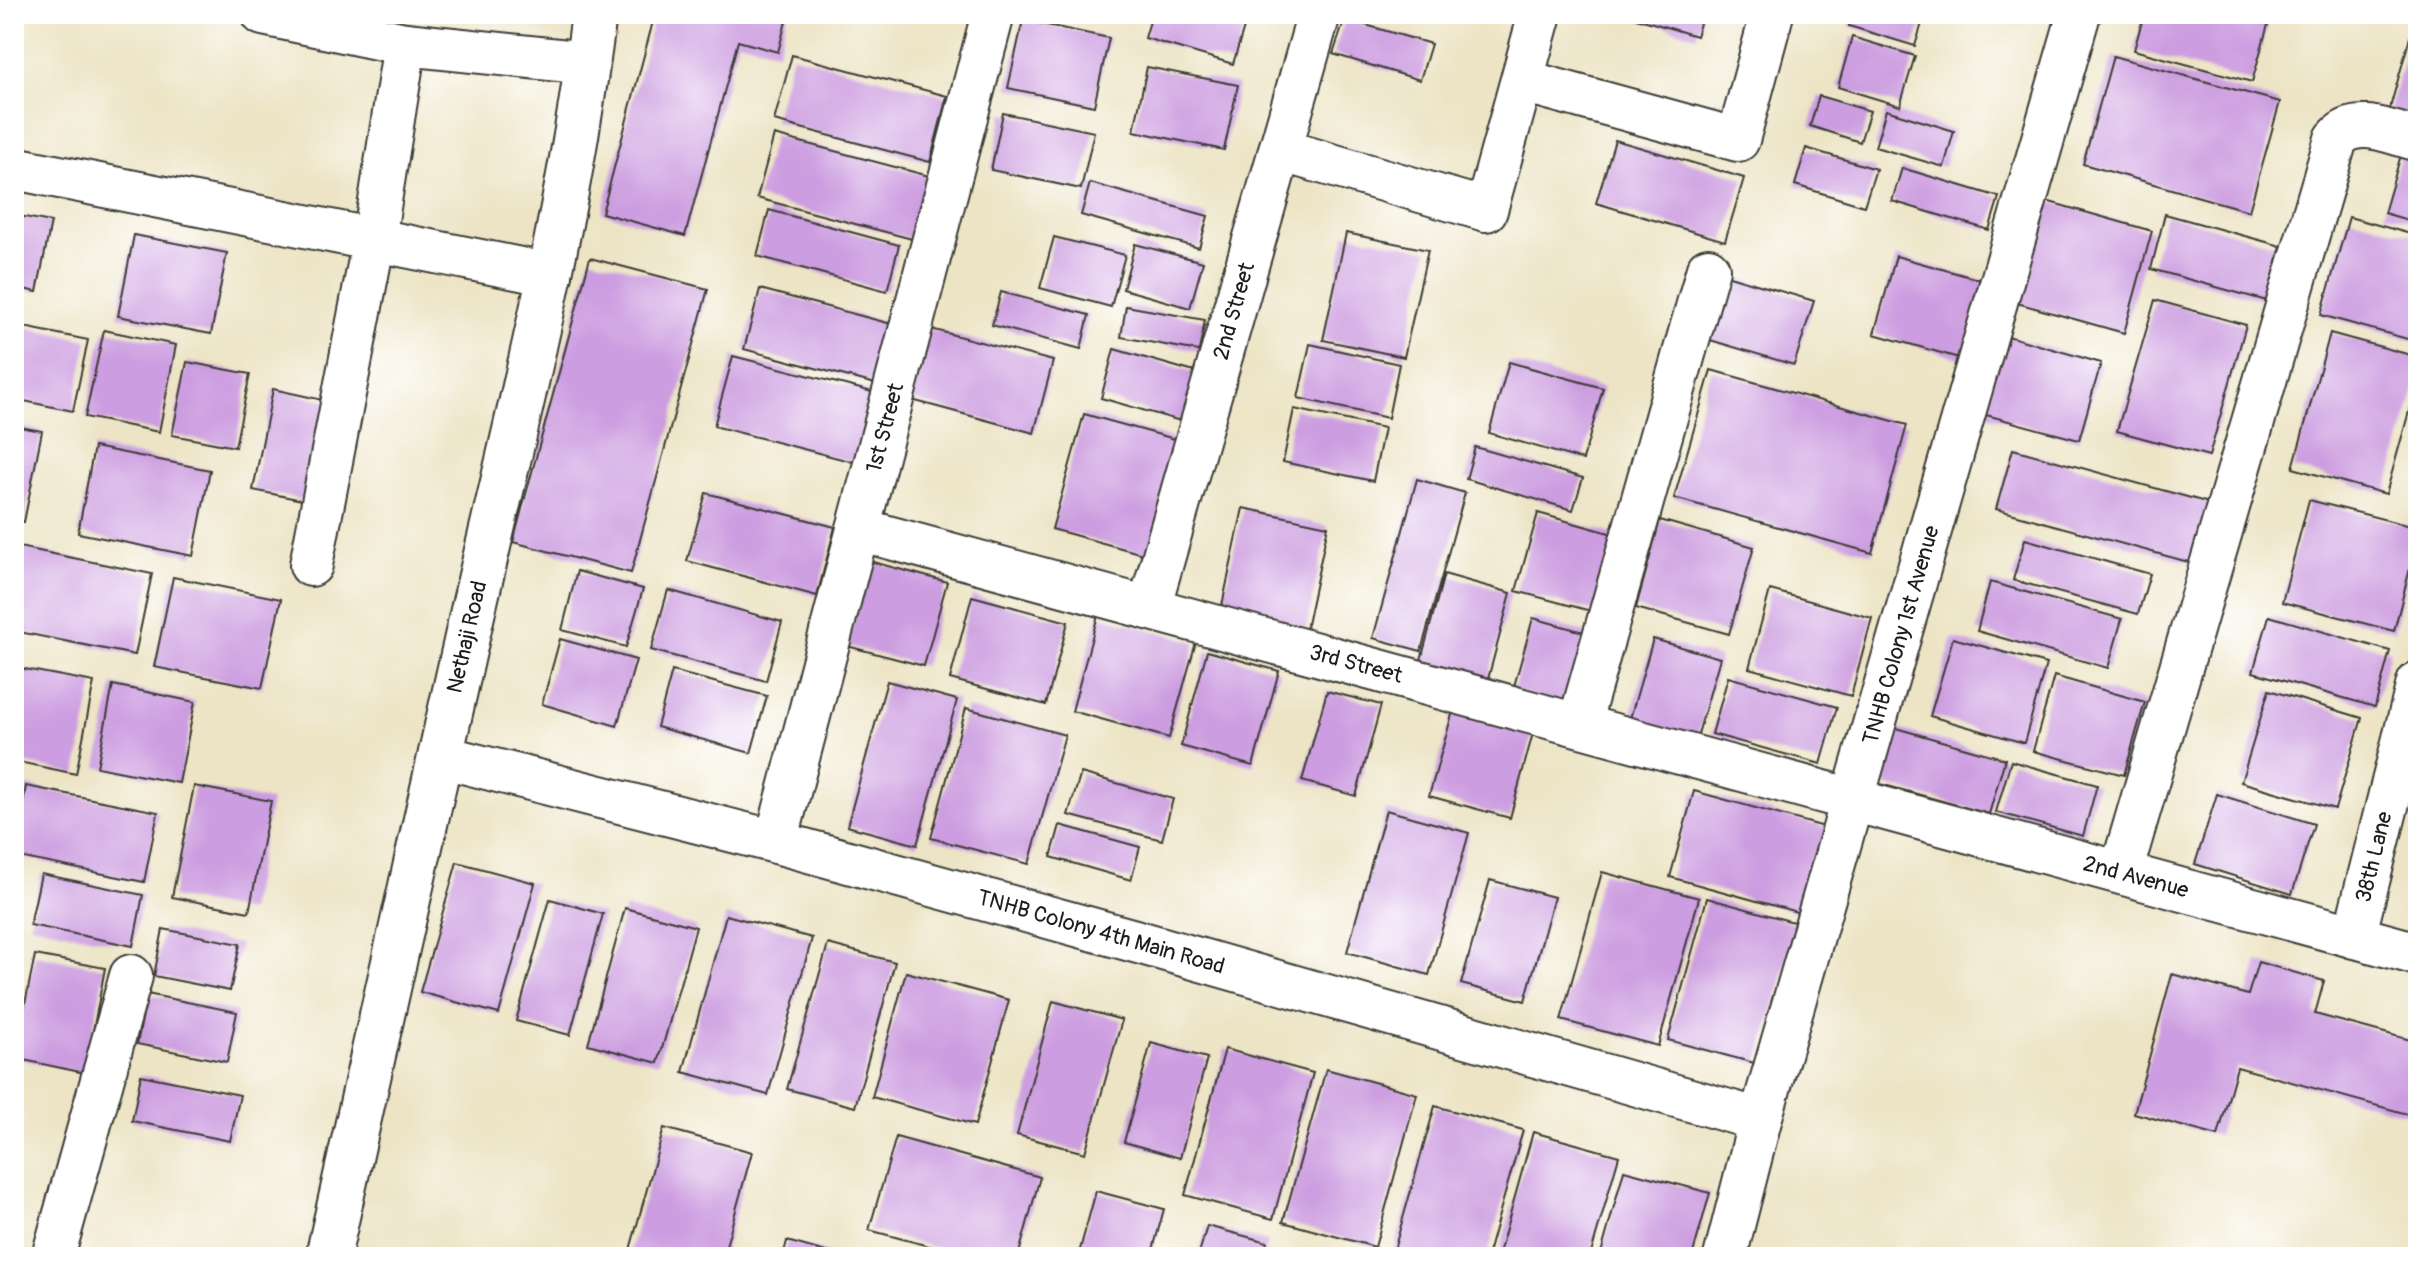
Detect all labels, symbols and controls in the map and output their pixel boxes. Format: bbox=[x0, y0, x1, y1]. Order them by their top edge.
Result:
street label: 2nd Street bbox=[1207, 259, 1261, 363]
street label: 1st Street bbox=[860, 380, 910, 476]
street label: TNHB Colony 1st Avenue bbox=[1856, 522, 1946, 748]
street label: Nethaji Road bbox=[440, 578, 494, 696]
street label: 3rd Street bbox=[1307, 638, 1406, 690]
street label: 38th Lane bbox=[2349, 809, 2399, 905]
street label: 2nd Avenue bbox=[2080, 850, 2192, 905]
street label: TNHB Colony 4th Main Road bbox=[974, 883, 1228, 981]

